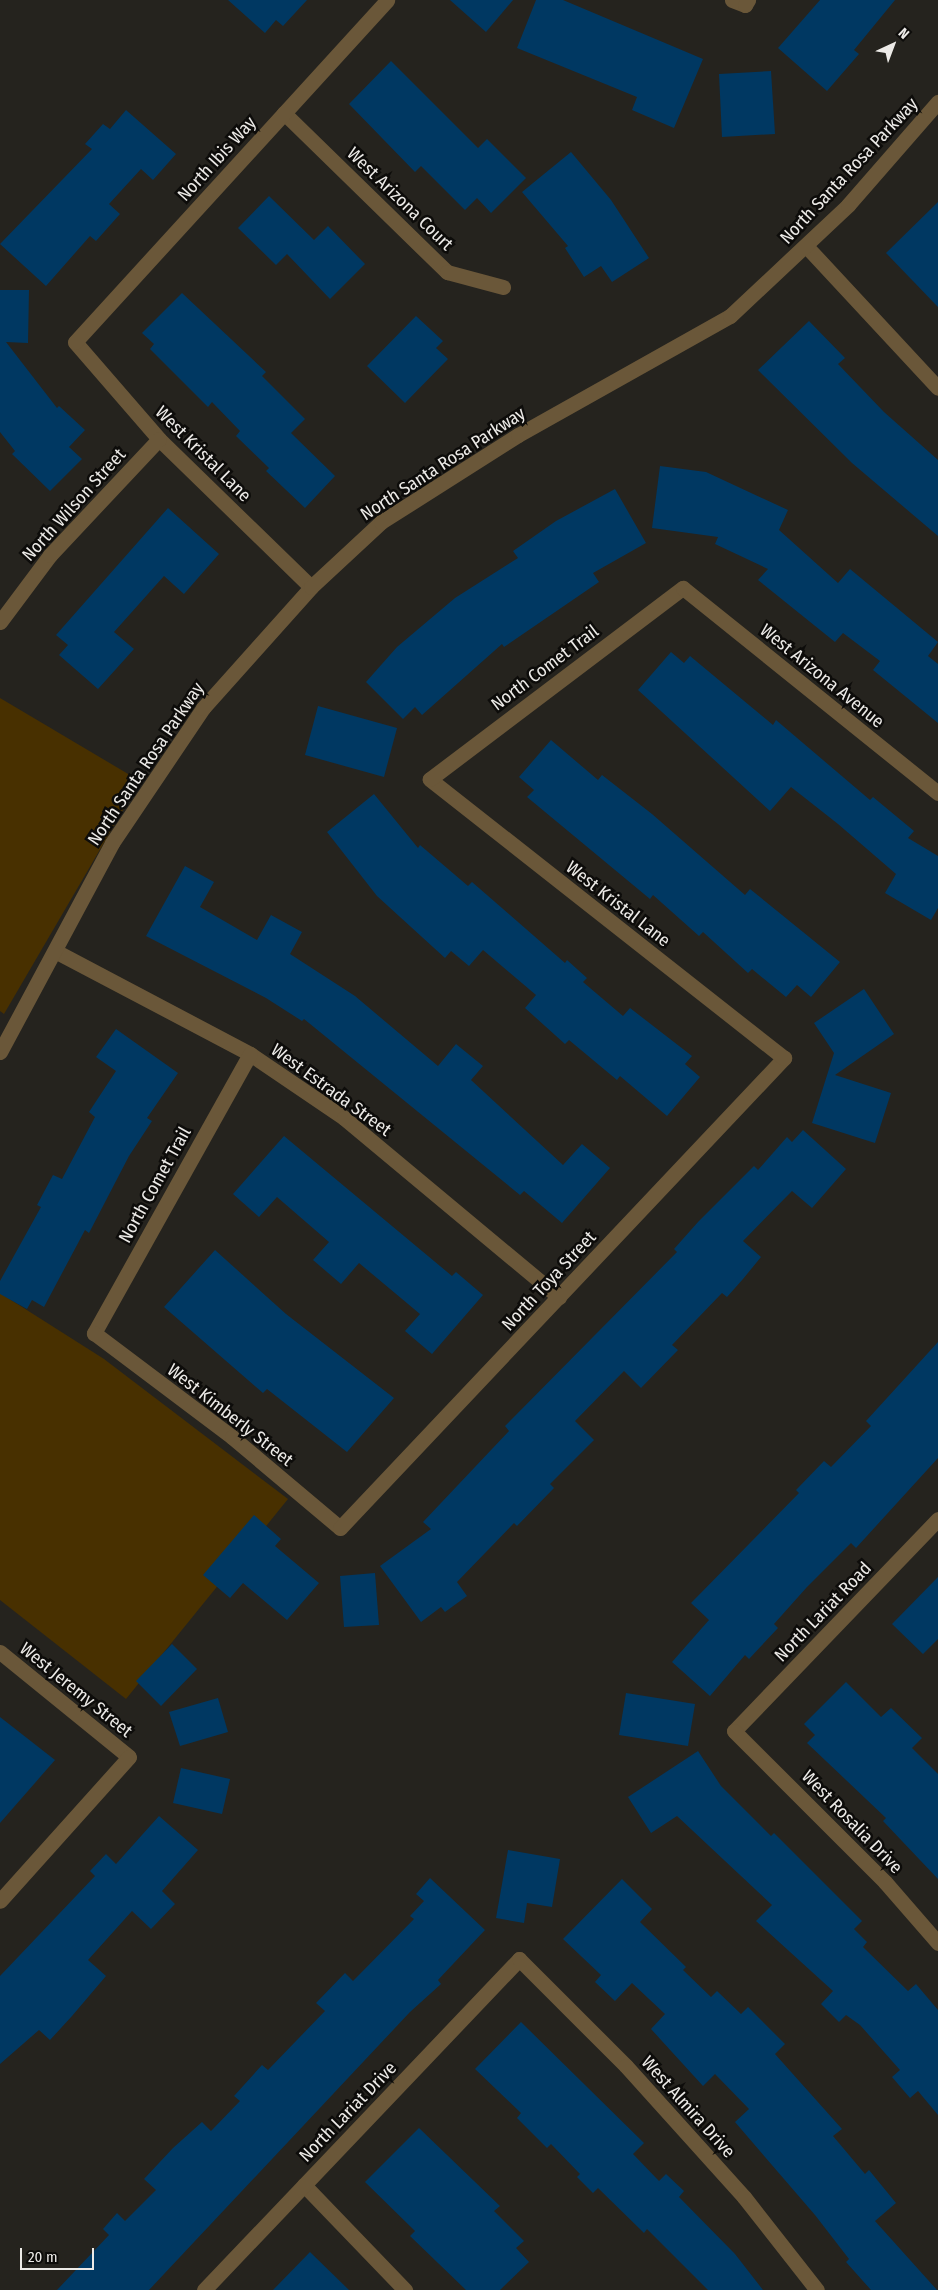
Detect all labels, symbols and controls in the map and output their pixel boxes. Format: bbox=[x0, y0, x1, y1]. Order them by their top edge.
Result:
north arrow bbox=[868, 20, 918, 70]
text: N bbox=[895, 25, 912, 43]
street label: North Santa Rosa Parkway bbox=[776, 93, 922, 249]
street label: North Ibis Way bbox=[173, 112, 261, 206]
street label: West Arizona Court bbox=[342, 143, 458, 255]
street label: West Kristal Lane bbox=[151, 402, 255, 506]
street label: North Santa Rosa Parkway bbox=[357, 403, 529, 525]
street label: North Wilson Street bbox=[18, 444, 130, 566]
street label: West Arizona Avenue bbox=[756, 619, 888, 733]
street label: North Comet Trail bbox=[487, 621, 603, 715]
street label: North Santa Rosa Parkway bbox=[83, 678, 209, 850]
street label: West Kristal Lane bbox=[562, 857, 674, 951]
street label: West Estrada Street bbox=[267, 1039, 395, 1141]
street label: North Comet Trail bbox=[114, 1123, 196, 1247]
street label: North Toya Street bbox=[497, 1227, 601, 1335]
street label: West Kimberly Street bbox=[163, 1359, 297, 1471]
street label: North Lariat Road bbox=[770, 1558, 876, 1666]
street label: West Jeremy Street bbox=[15, 1638, 137, 1742]
street label: West Rosalia Drive bbox=[797, 1766, 907, 1878]
street label: West Almira Drive bbox=[637, 2052, 739, 2162]
street label: North Lariat Drive bbox=[295, 2057, 401, 2167]
scale bar bbox=[22, 2238, 96, 2270]
text: 20 m bbox=[28, 2248, 58, 2266]

